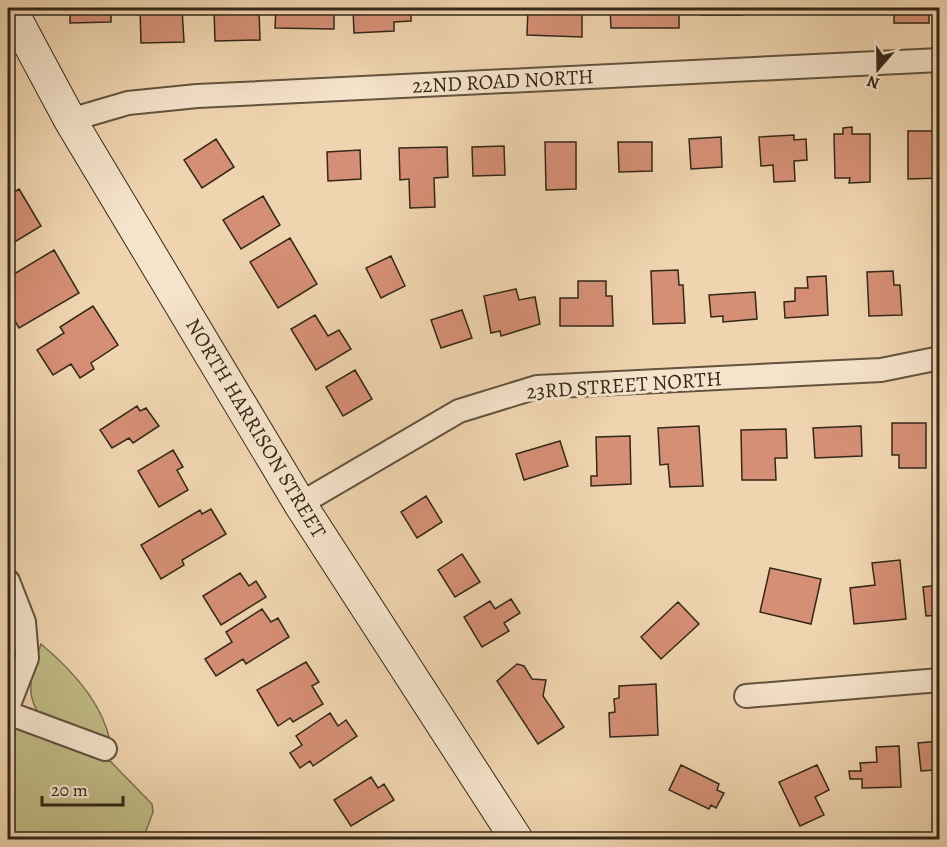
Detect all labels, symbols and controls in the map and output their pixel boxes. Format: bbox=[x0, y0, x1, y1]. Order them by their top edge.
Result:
north arrow bbox=[848, 39, 908, 99]
street label: 22ND ROAD NORTH bbox=[411, 62, 595, 100]
text: N bbox=[864, 70, 882, 94]
street label: NORTH HARRISON STREET bbox=[179, 313, 333, 544]
street label: 23RD STREET NORTH bbox=[525, 364, 723, 406]
scale bar bbox=[42, 769, 123, 807]
text: 20 m bbox=[51, 778, 88, 802]

